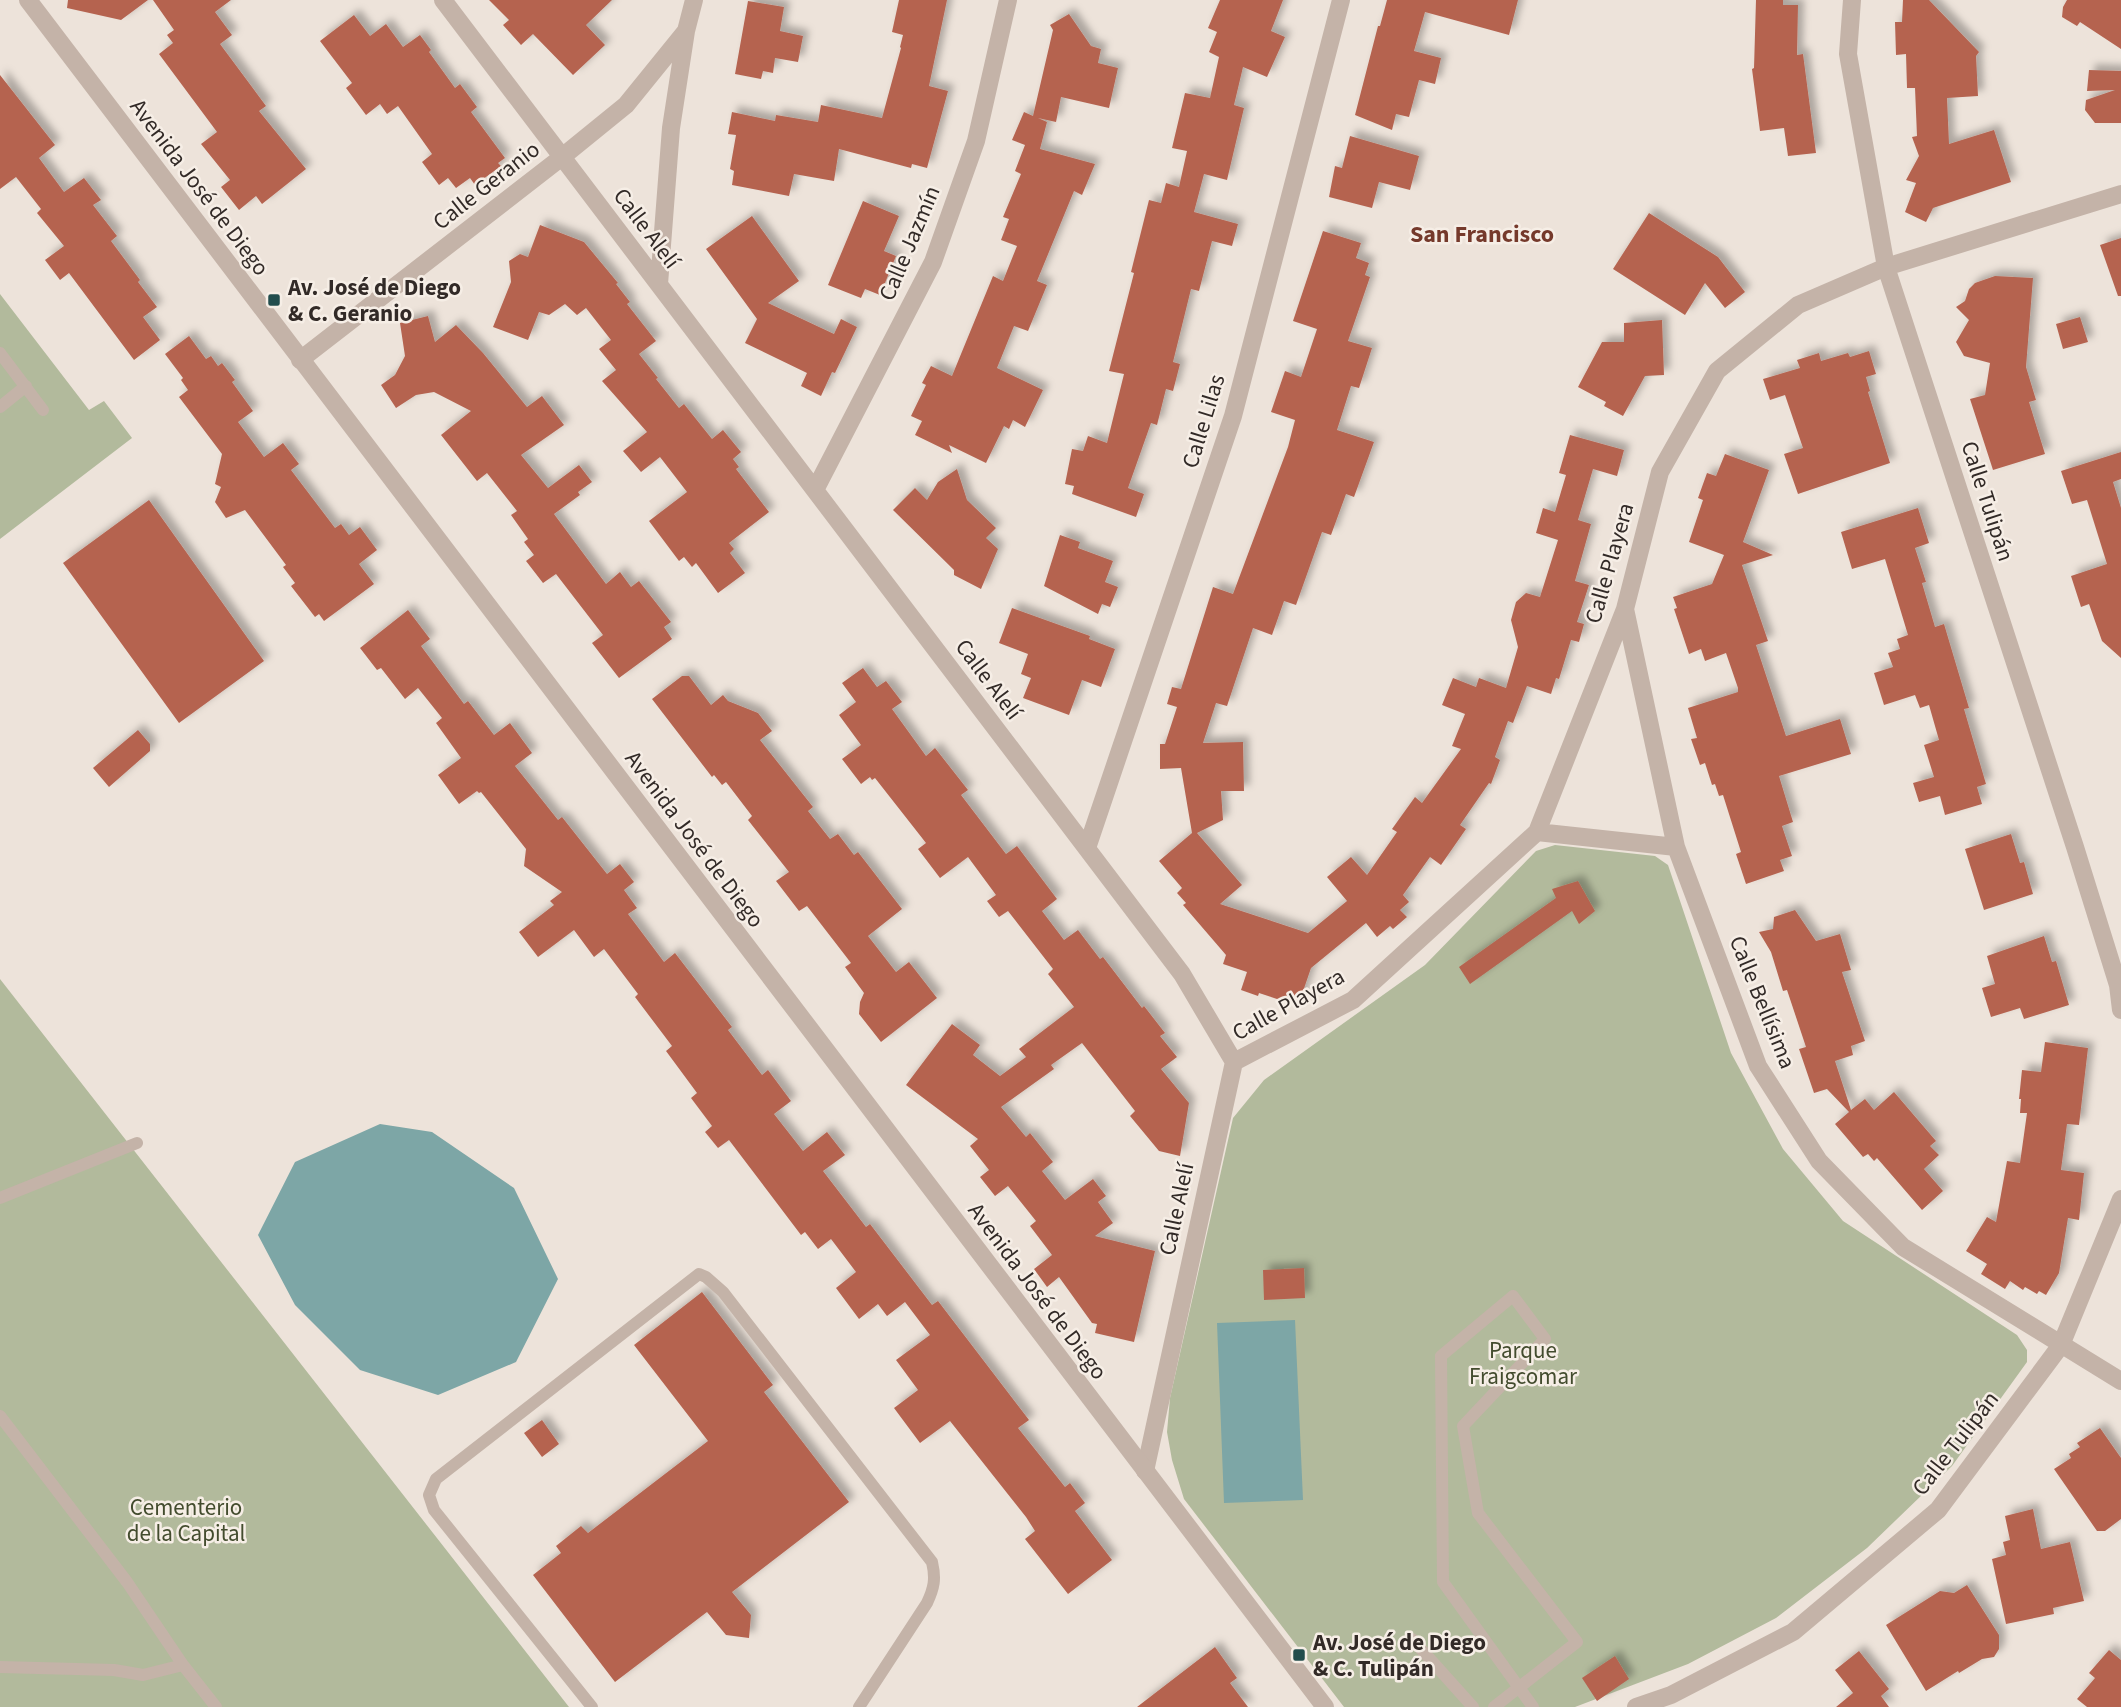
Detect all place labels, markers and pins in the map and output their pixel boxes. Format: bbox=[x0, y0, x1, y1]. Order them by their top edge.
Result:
place label: Av. José de Diego & C. Geranio bbox=[287, 271, 461, 330]
marker: Av. José de Diego & C. Geranio bbox=[266, 292, 282, 308]
place label: Av. José de Diego & C. Tulipán bbox=[1312, 1626, 1486, 1685]
marker: Av. José de Diego & C. Tulipán bbox=[1291, 1647, 1307, 1663]

